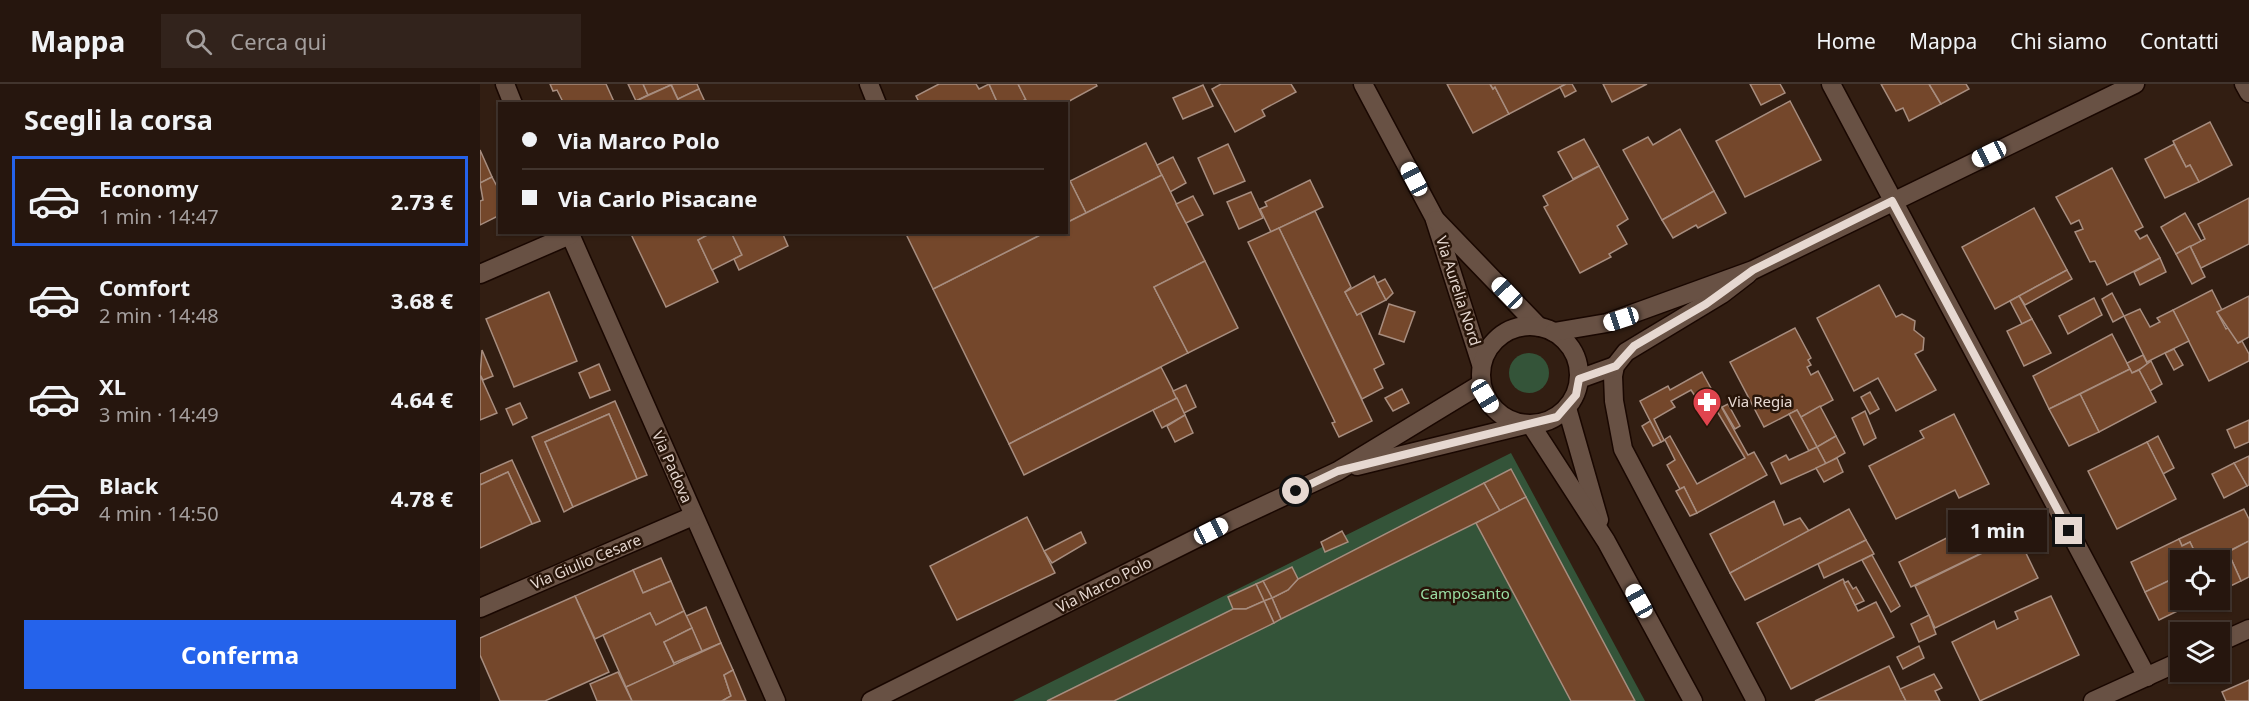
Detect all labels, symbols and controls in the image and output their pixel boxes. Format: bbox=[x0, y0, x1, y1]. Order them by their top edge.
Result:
search box bbox=[161, 14, 581, 68]
text: Mappa bbox=[30, 22, 125, 60]
icon: search bbox=[182, 25, 215, 58]
text: Cerca qui bbox=[230, 26, 327, 56]
text: Home bbox=[1816, 27, 1876, 55]
text: Mappa bbox=[1909, 27, 1977, 55]
text: Chi siamo bbox=[2010, 27, 2107, 55]
text: Contatti bbox=[2140, 27, 2219, 55]
text: Scegli la corsa bbox=[24, 101, 213, 138]
text: Via Marco Polo bbox=[558, 125, 720, 155]
car bbox=[1969, 138, 2009, 170]
car bbox=[1398, 159, 1430, 199]
text: Economy bbox=[99, 173, 198, 203]
icon: car bbox=[27, 174, 81, 228]
text: Via Carlo Pisacane bbox=[558, 183, 757, 213]
text: 2.73 € bbox=[391, 186, 453, 216]
text: 1 min · 14:47 bbox=[99, 203, 219, 230]
street label: Via Aurelia Nord bbox=[1432, 233, 1486, 348]
text: Comfort bbox=[99, 272, 190, 302]
icon: car bbox=[27, 273, 81, 327]
car bbox=[1488, 274, 1526, 312]
text: 3.68 € bbox=[391, 285, 453, 315]
text: 2 min · 14:48 bbox=[99, 302, 219, 329]
car bbox=[1601, 305, 1641, 333]
text: XL bbox=[99, 371, 126, 401]
icon: car bbox=[27, 372, 81, 426]
car bbox=[1468, 376, 1502, 416]
text: 4.64 € bbox=[391, 384, 453, 414]
pharmacy icon: Via Regia bbox=[1691, 386, 1723, 428]
place label: Via Regia bbox=[1728, 391, 1793, 411]
text: 3 min · 14:49 bbox=[99, 401, 219, 428]
street label: Via Padova bbox=[648, 427, 698, 506]
text: Black bbox=[99, 470, 158, 500]
icon: car bbox=[27, 471, 81, 525]
route start bbox=[1282, 477, 1309, 504]
text: 4.78 € bbox=[391, 483, 453, 513]
text: 4 min · 14:50 bbox=[99, 500, 219, 527]
callout: 1 min bbox=[1949, 510, 2048, 552]
car bbox=[1191, 515, 1231, 547]
text: 1 min bbox=[1970, 517, 2025, 544]
route end bbox=[2055, 517, 2082, 544]
street label: Via Giulio Cesare bbox=[527, 529, 644, 593]
map controls bbox=[2170, 550, 2230, 682]
button: locate bbox=[2170, 550, 2230, 610]
street label: Via Marco Polo bbox=[1053, 552, 1155, 617]
car bbox=[1622, 581, 1656, 621]
park label: Camposanto bbox=[1420, 583, 1510, 603]
button: Conferma bbox=[24, 620, 456, 689]
button: layers bbox=[2170, 622, 2230, 682]

